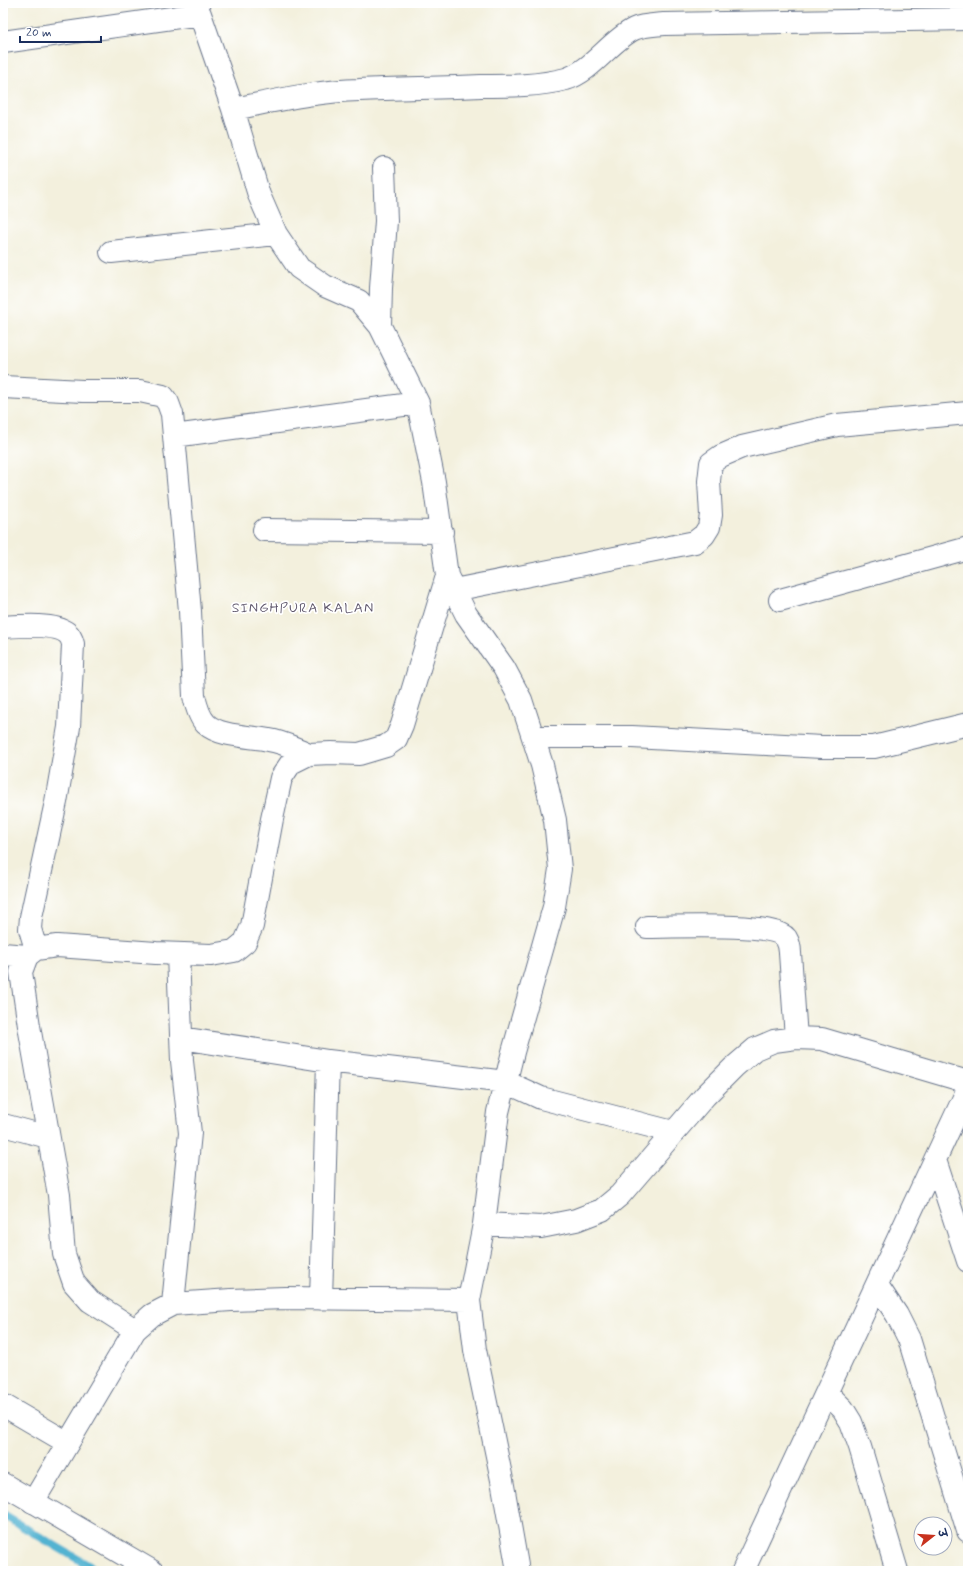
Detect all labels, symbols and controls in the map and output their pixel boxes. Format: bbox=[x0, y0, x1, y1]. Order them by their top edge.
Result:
scale bar bbox=[20, 18, 101, 44]
text: 20 m bbox=[26, 25, 52, 41]
district label: SINGHPURA KALAN bbox=[232, 599, 374, 617]
north arrow bbox=[913, 1516, 953, 1556]
text: उ bbox=[934, 1527, 950, 1541]

